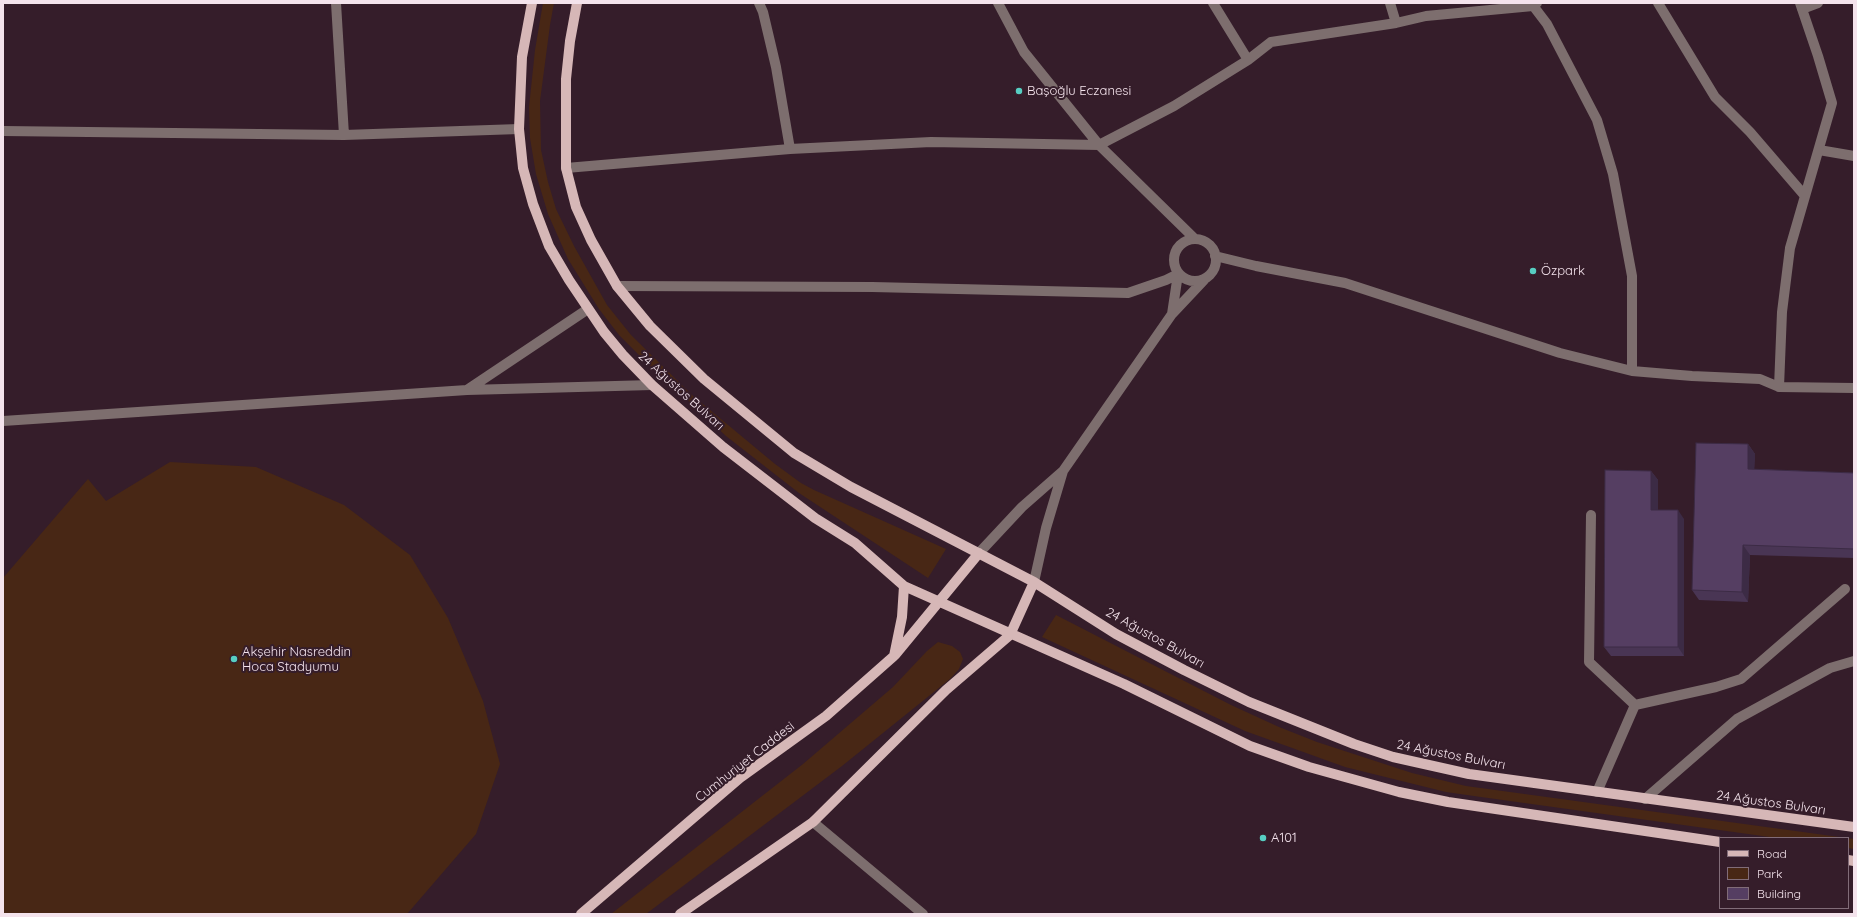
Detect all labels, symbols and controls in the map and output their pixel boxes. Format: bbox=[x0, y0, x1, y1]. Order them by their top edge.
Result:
place label: Başoğlu Eczanesi bbox=[1027, 83, 1131, 99]
marker: Başoğlu Eczanesi bbox=[1014, 86, 1024, 96]
place label: Özpark bbox=[1541, 263, 1585, 279]
marker: Özpark bbox=[1528, 266, 1538, 276]
street label: 24 Ağustos Bulvarı bbox=[635, 348, 727, 434]
street label: 24 Ağustos Bulvarı bbox=[1103, 604, 1207, 672]
place label: Akşehir Nasreddin Hoca Stadyumu bbox=[242, 644, 351, 675]
marker: Akşehir Nasreddin Hoca Stadyumu bbox=[229, 654, 239, 664]
street label: Cumhuriyet Caddesi bbox=[692, 719, 798, 805]
street label: 24 Ağustos Bulvarı bbox=[1395, 737, 1507, 773]
street label: 24 Ağustos Bulvarı bbox=[1715, 788, 1827, 818]
place label: A101 bbox=[1271, 830, 1297, 846]
marker: A101 bbox=[1258, 833, 1268, 843]
legend bbox=[1719, 837, 1849, 909]
text: Road bbox=[1757, 846, 1787, 861]
text: Park bbox=[1757, 866, 1782, 881]
text: Building bbox=[1757, 886, 1801, 901]

